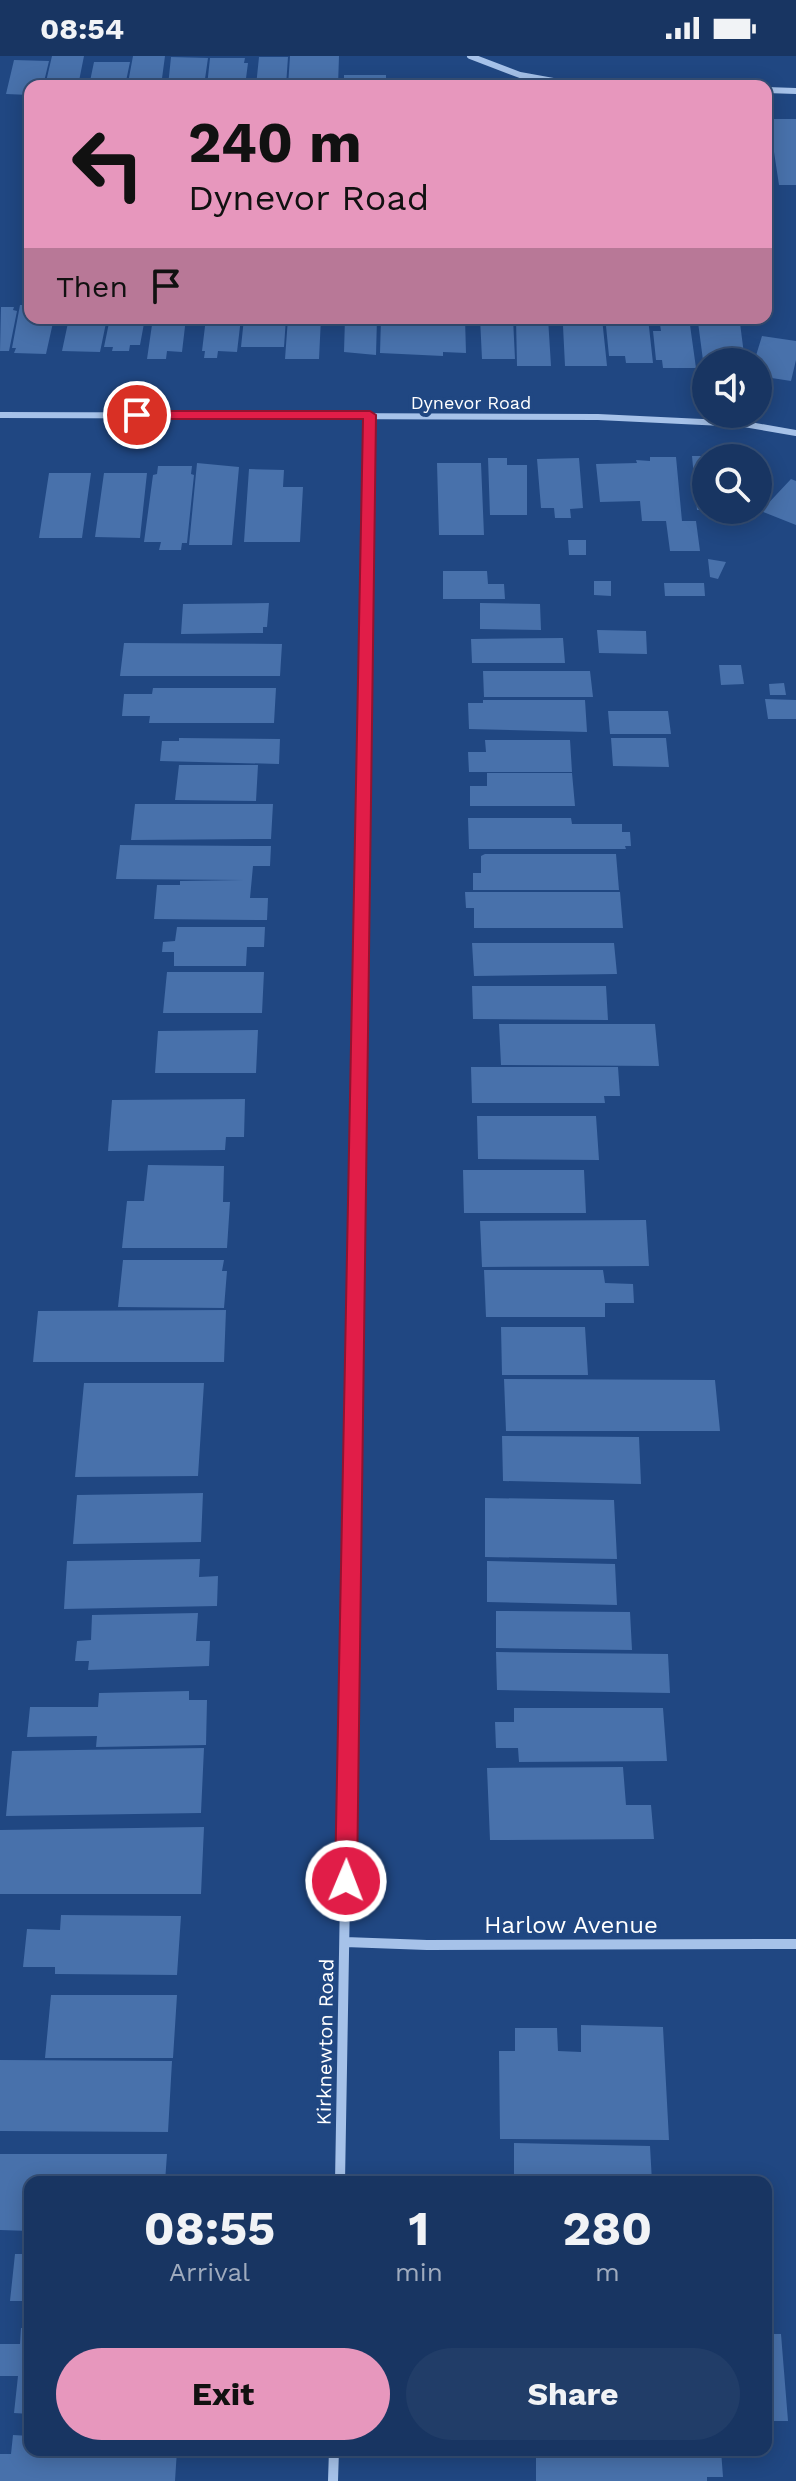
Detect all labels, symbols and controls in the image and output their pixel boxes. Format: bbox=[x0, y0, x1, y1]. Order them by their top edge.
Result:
text: 08:54 bbox=[40, 11, 124, 46]
text: 240 m bbox=[188, 110, 362, 176]
icon: left bbox=[56, 112, 160, 216]
text: Dynevor Road bbox=[188, 177, 429, 219]
icon: arrive bbox=[144, 264, 188, 308]
text: Then bbox=[56, 269, 128, 304]
map controls bbox=[692, 348, 772, 524]
button: sound bbox=[692, 348, 772, 428]
pin bbox=[103, 381, 171, 449]
street label: Dynevor Road bbox=[411, 392, 531, 413]
icon: arrive bbox=[115, 393, 159, 437]
button: search bbox=[692, 444, 772, 524]
position arrow bbox=[304, 1839, 388, 1923]
street label: Harlow Avenue bbox=[484, 1911, 658, 1939]
street label: Kirknewton Road bbox=[312, 1958, 338, 2126]
text: 08:55 bbox=[144, 2200, 275, 2257]
text: 1 bbox=[409, 2200, 429, 2257]
text: 280 bbox=[563, 2200, 652, 2257]
text: Arrival bbox=[169, 2257, 250, 2287]
text: min bbox=[395, 2257, 443, 2287]
text: m bbox=[595, 2257, 620, 2287]
button: Exit bbox=[56, 2348, 390, 2440]
button: Share bbox=[406, 2348, 740, 2440]

